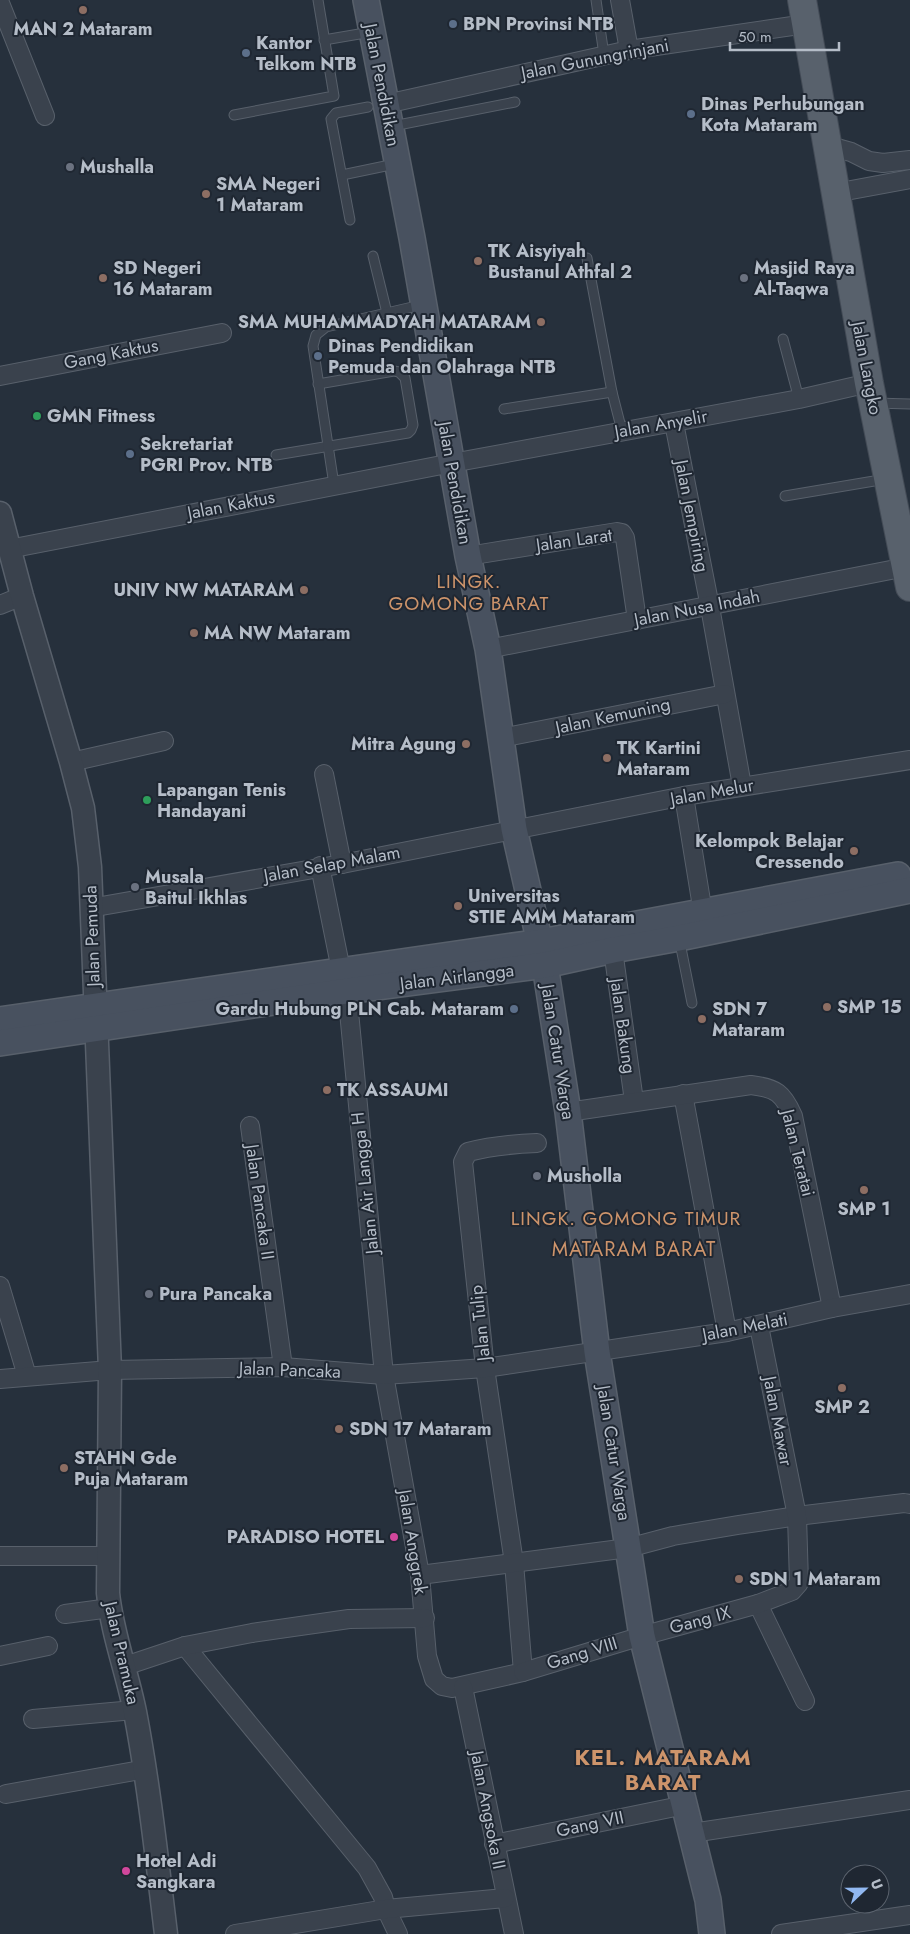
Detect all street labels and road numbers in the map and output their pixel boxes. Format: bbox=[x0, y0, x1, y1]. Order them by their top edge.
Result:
street label: Jalan Pendidikan bbox=[357, 19, 407, 149]
street label: Jalan Gunungrinjani bbox=[517, 32, 671, 86]
street label: Jalan Langko bbox=[845, 317, 889, 417]
street label: Gang Kaktus bbox=[62, 332, 160, 376]
street label: Jalan Anyelir bbox=[611, 403, 710, 445]
street label: Jalan Pendidikan bbox=[431, 417, 479, 547]
street label: Jalan Jempiring bbox=[668, 456, 716, 574]
street label: Jalan Kaktus bbox=[183, 484, 277, 527]
street label: Jalan Larat bbox=[532, 522, 614, 558]
street label: Jalan Nusa Indah bbox=[630, 583, 762, 633]
street label: Jalan Kemuning bbox=[551, 691, 673, 741]
street label: Jalan Melur bbox=[666, 772, 757, 812]
street label: Jalan Selap Malam bbox=[260, 839, 402, 889]
street label: Jalan Pemuda bbox=[77, 885, 107, 989]
street label: Jalan Airlangga bbox=[396, 957, 516, 997]
street label: Jalan Bakung bbox=[603, 975, 643, 1075]
street label: Jalan Catur Warga bbox=[534, 981, 582, 1121]
street label: Jalan Teratai bbox=[774, 1105, 821, 1199]
street label: Jalan Air Langga H bbox=[345, 1111, 386, 1257]
street label: Jalan Pancaka II bbox=[239, 1141, 281, 1261]
street label: Jalan Tulip bbox=[463, 1284, 497, 1364]
street label: Jalan Melati bbox=[698, 1306, 790, 1348]
street label: Jalan Pancaka bbox=[237, 1355, 341, 1385]
street label: Jalan Mawar bbox=[756, 1372, 800, 1469]
street label: Jalan Catur Warga bbox=[590, 1382, 638, 1522]
street label: Jalan Anggrek bbox=[392, 1486, 434, 1596]
street label: Jalan Pramuka bbox=[97, 1597, 146, 1707]
street label: Gang IX bbox=[667, 1599, 733, 1641]
street label: Gang VIII bbox=[543, 1630, 621, 1676]
street label: Jalan Angsoka II bbox=[463, 1747, 512, 1871]
street label: Gang VII bbox=[554, 1804, 626, 1844]

